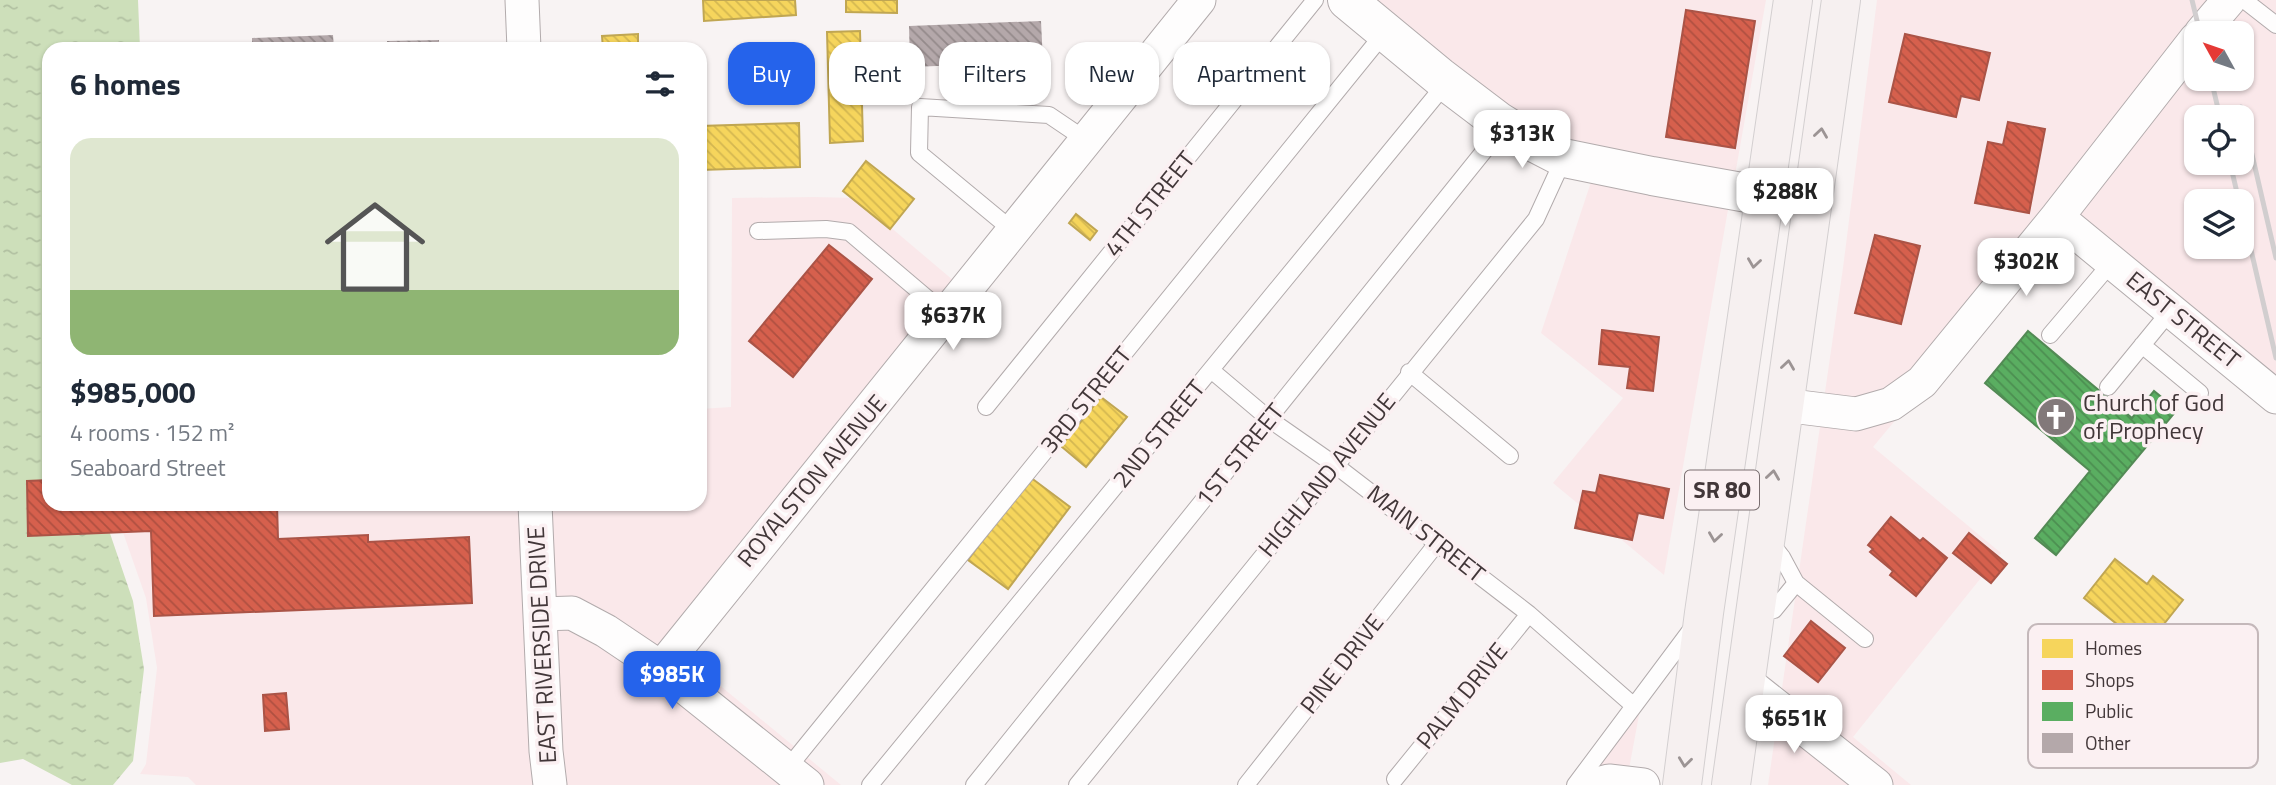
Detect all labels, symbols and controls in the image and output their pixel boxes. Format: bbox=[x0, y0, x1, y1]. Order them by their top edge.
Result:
north arrow bbox=[2184, 21, 2254, 91]
map controls bbox=[2184, 21, 2254, 259]
chip: Buy bbox=[728, 42, 815, 105]
chip: Rent bbox=[829, 42, 925, 105]
chip: Filters bbox=[939, 42, 1051, 105]
chip: New bbox=[1065, 42, 1159, 105]
chip: Apartment bbox=[1173, 42, 1330, 105]
text: 6 homes bbox=[70, 61, 181, 107]
icon: filters bbox=[641, 65, 679, 103]
button: locate bbox=[2184, 105, 2254, 175]
pin: $313K bbox=[1473, 110, 1571, 170]
text: $313K bbox=[1489, 115, 1555, 150]
one-way arrow bbox=[1814, 127, 1829, 139]
street label: 4TH STREET bbox=[1095, 142, 1203, 264]
pin: $288K bbox=[1736, 168, 1834, 228]
text: $288K bbox=[1752, 173, 1818, 208]
icon: home bbox=[312, 184, 438, 310]
button: layers bbox=[2184, 189, 2254, 259]
pin: $302K bbox=[1977, 238, 2075, 298]
text: $302K bbox=[1993, 243, 2059, 278]
one-way arrow bbox=[1747, 257, 1762, 269]
street label: EAST STREET bbox=[2119, 262, 2249, 377]
pin: $637K bbox=[904, 292, 1002, 352]
text: $637K bbox=[920, 297, 986, 332]
street label: 3RD STREET bbox=[1031, 338, 1140, 461]
one-way arrow bbox=[1781, 359, 1796, 371]
text: $985,000 bbox=[70, 369, 196, 415]
street label: 2ND STREET bbox=[1103, 371, 1213, 495]
place label: Church of God of Prophecy bbox=[2083, 384, 2224, 448]
street label: HIGHLAND AVENUE bbox=[1249, 385, 1404, 564]
street label: ROYALSTON AVENUE bbox=[728, 386, 894, 575]
street label: 1ST STREET bbox=[1186, 395, 1292, 514]
church icon: Church of God of Prophecy bbox=[2035, 396, 2077, 438]
text: 4 rooms · 152 m² bbox=[70, 415, 234, 450]
text: Seaboard Street bbox=[70, 450, 226, 485]
one-way arrow bbox=[1766, 469, 1781, 481]
road number: SR 80 bbox=[1685, 470, 1759, 510]
street label: MAIN STREET bbox=[1360, 475, 1494, 591]
street label: EAST RIVERSIDE DRIVE bbox=[517, 526, 565, 765]
one-way arrow bbox=[1708, 531, 1723, 543]
street label: PINE DRIVE bbox=[1291, 606, 1392, 721]
legend bbox=[2028, 624, 2258, 768]
text: Homes bbox=[2085, 633, 2142, 662]
street label: PALM DRIVE bbox=[1407, 634, 1516, 756]
pin: $985K bbox=[623, 652, 721, 711]
text: $985K bbox=[639, 656, 705, 691]
text: Shops bbox=[2085, 665, 2135, 694]
pin: $651K bbox=[1745, 696, 1843, 755]
text: Public bbox=[2085, 696, 2133, 725]
text: $651K bbox=[1761, 700, 1827, 735]
text: Other bbox=[2085, 728, 2131, 757]
one-way arrow bbox=[1677, 756, 1692, 768]

